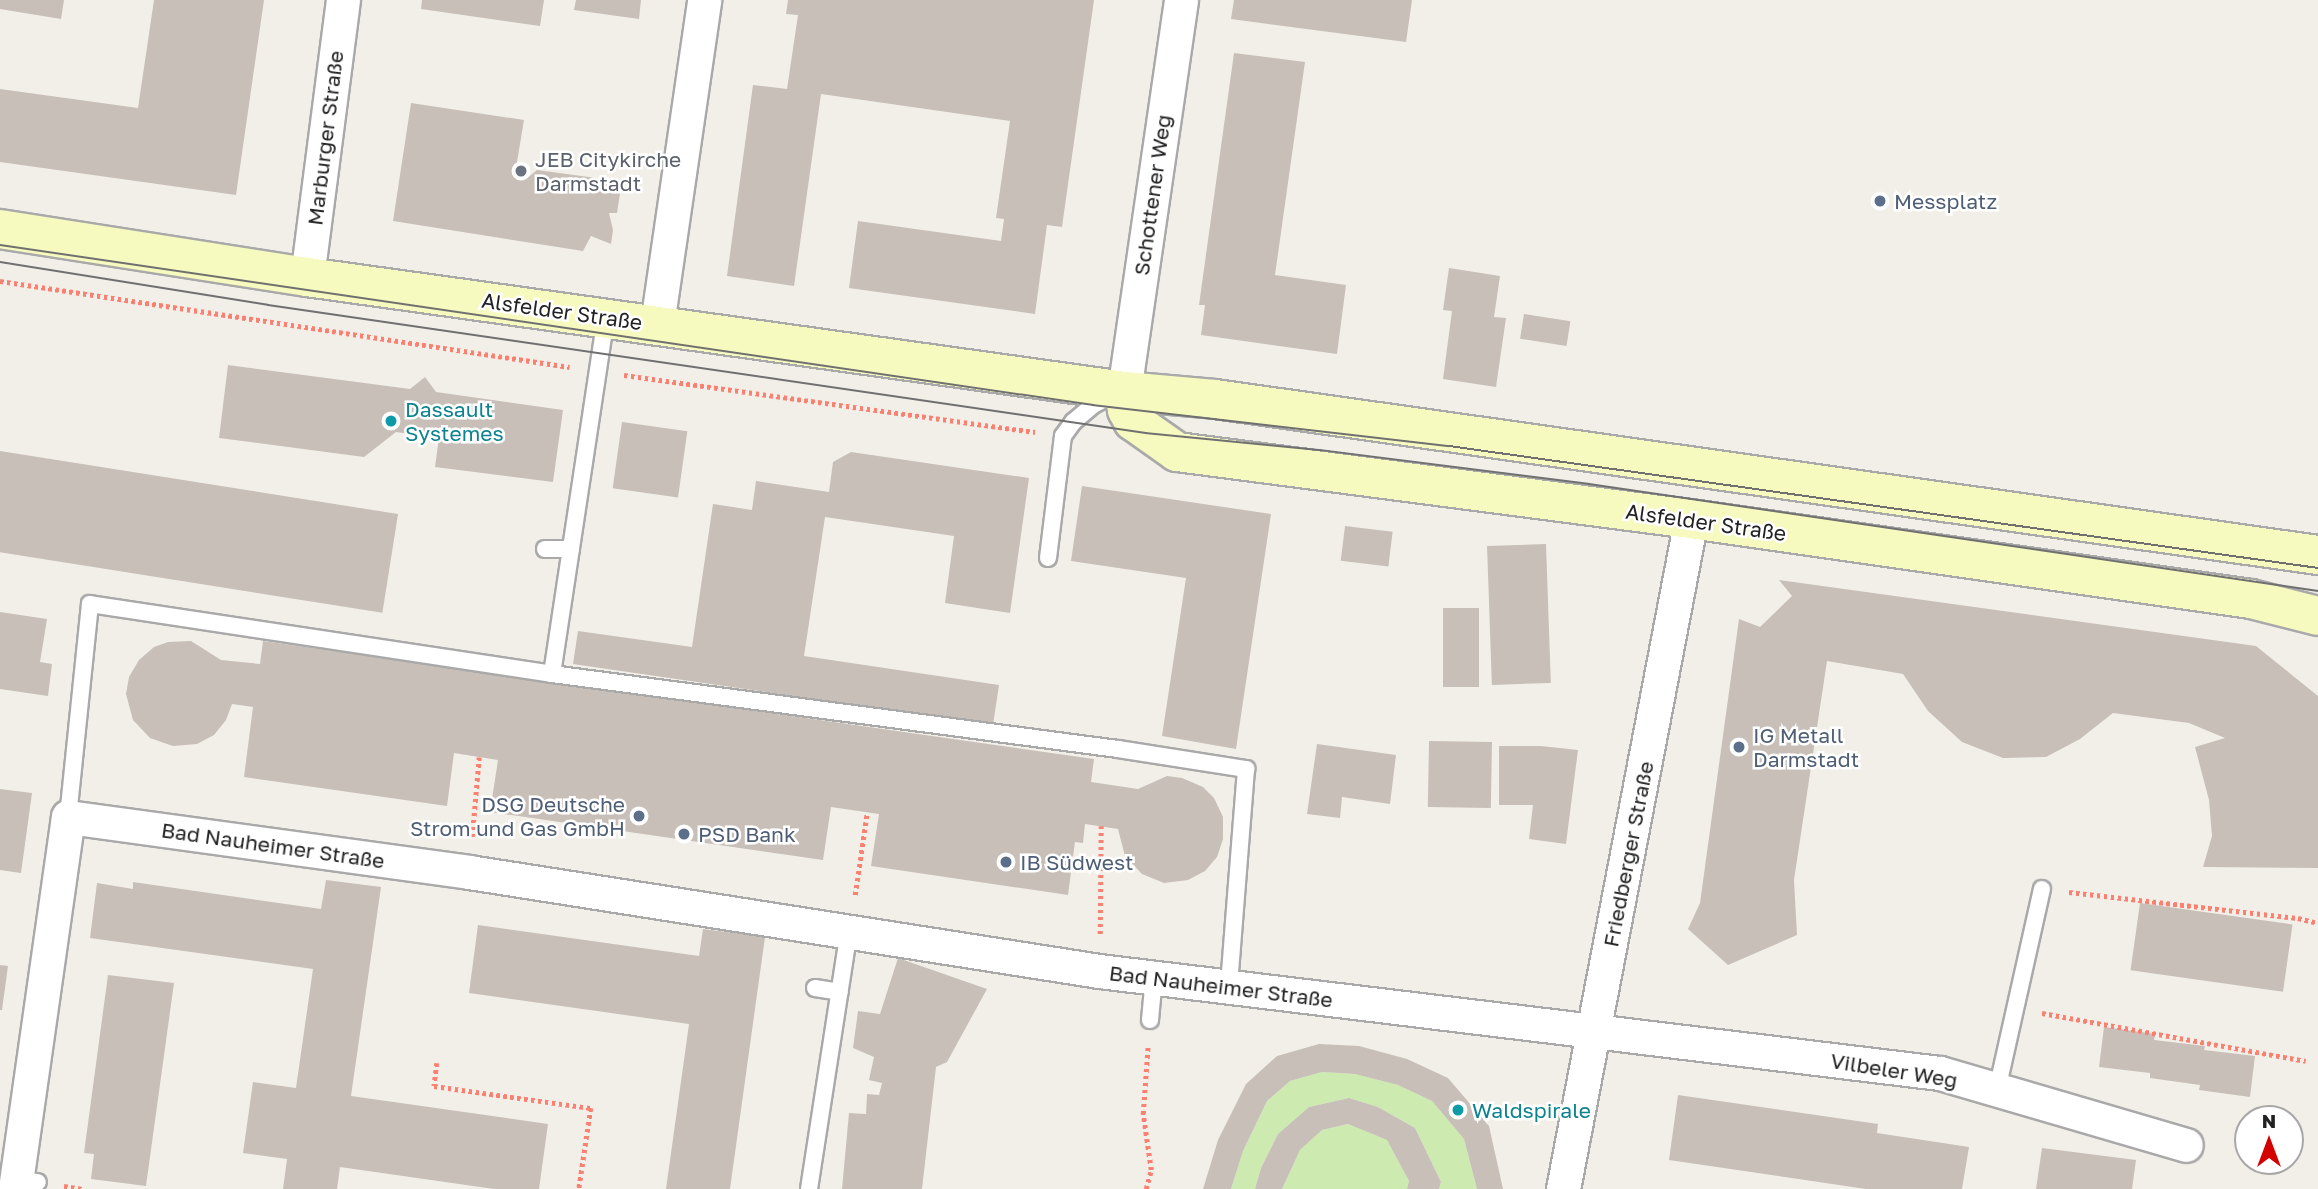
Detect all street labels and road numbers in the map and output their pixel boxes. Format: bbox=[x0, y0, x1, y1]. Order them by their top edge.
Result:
street label: Marburger Straße bbox=[302, 49, 348, 227]
street label: Schottener Weg bbox=[1128, 113, 1176, 277]
street label: Alsfelder Straße bbox=[480, 287, 644, 335]
street label: Alsfelder Straße bbox=[1624, 498, 1788, 546]
street label: Friedberger Straße bbox=[1598, 759, 1658, 949]
street label: Bad Nauheimer Straße bbox=[160, 817, 386, 873]
street label: Bad Nauheimer Straße bbox=[1108, 960, 1334, 1012]
street label: Vilbeler Weg bbox=[1829, 1048, 1959, 1092]

